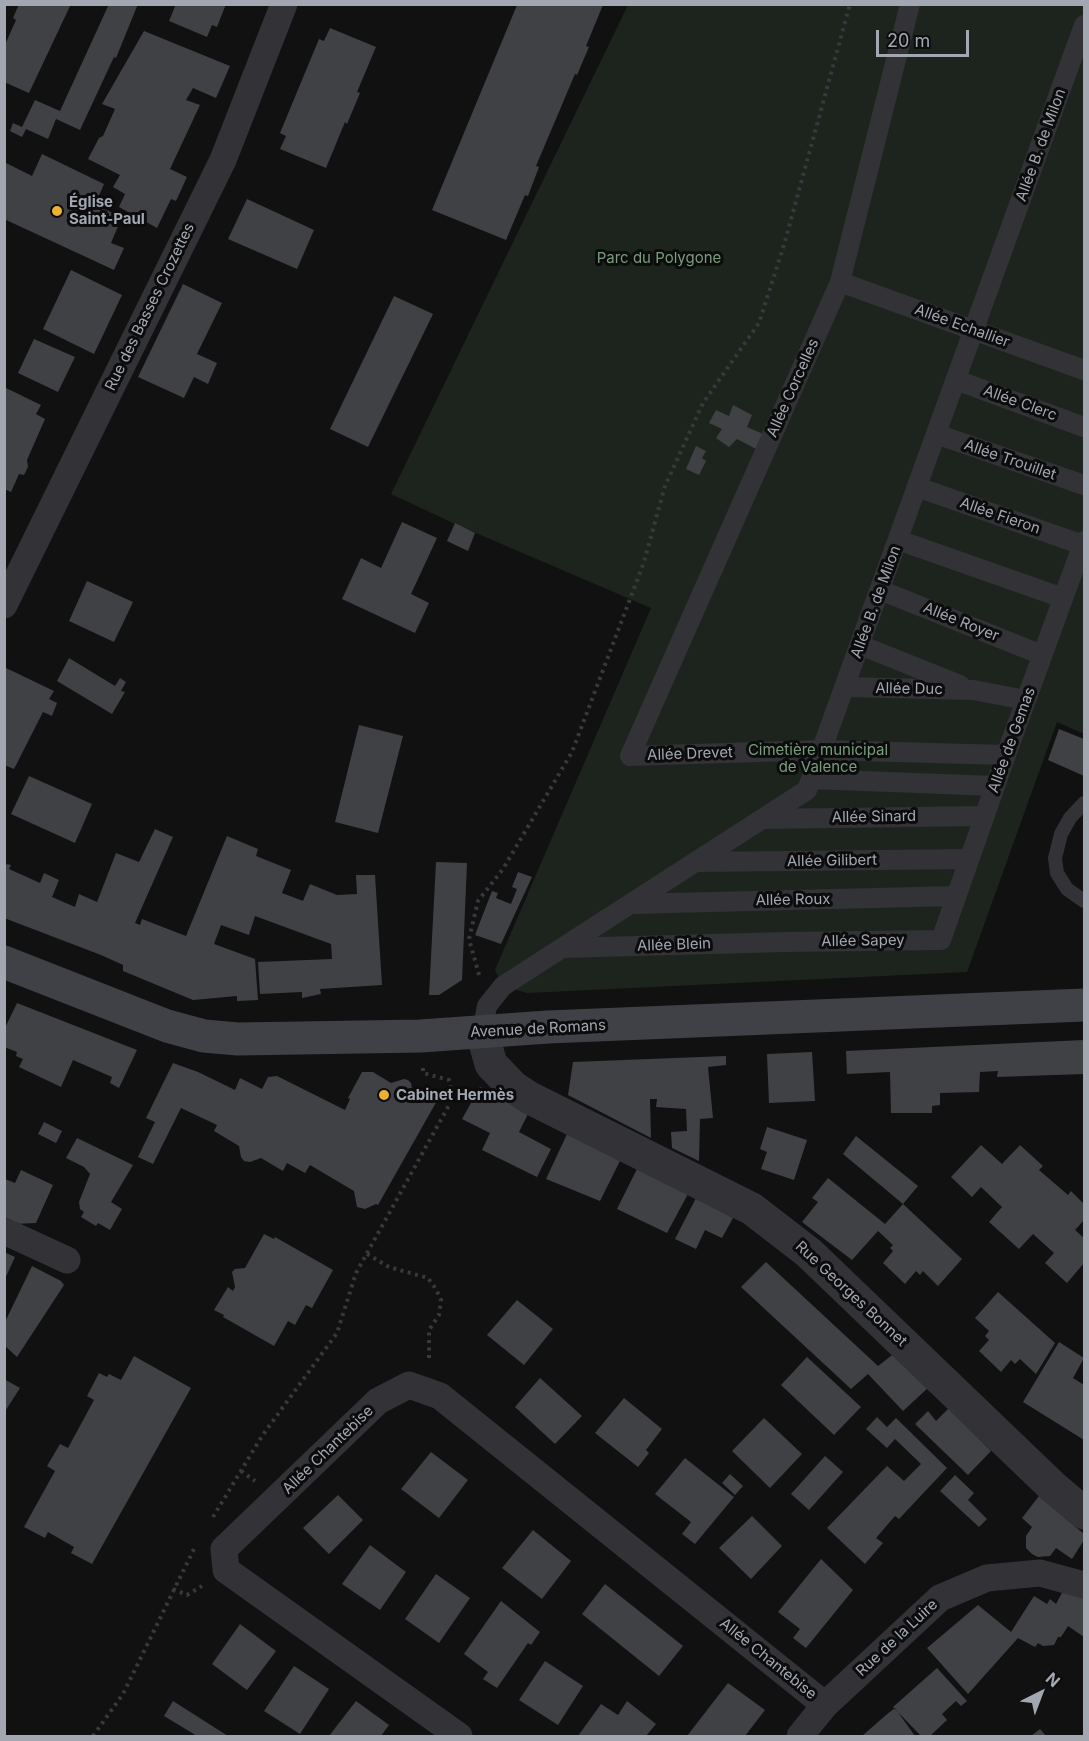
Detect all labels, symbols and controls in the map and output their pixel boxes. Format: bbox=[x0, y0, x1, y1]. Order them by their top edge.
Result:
scale bar bbox=[879, 18, 972, 56]
text: 20 m bbox=[887, 30, 930, 51]
street label: Allée B. de Milon bbox=[1012, 86, 1070, 204]
place label: Église Saint-Paul bbox=[69, 193, 145, 228]
marker: Église Saint-Paul bbox=[50, 204, 64, 218]
street label: Rue des Basses Crozettes bbox=[101, 220, 199, 394]
park label: Parc du Polygone bbox=[597, 249, 721, 267]
street label: Allée Echallier bbox=[912, 301, 1012, 351]
street label: Allée Corcelles bbox=[763, 336, 823, 440]
street label: Allée Clerc bbox=[981, 381, 1059, 425]
street label: Allée Trouillet bbox=[962, 436, 1058, 484]
street label: Allée Fieron bbox=[957, 494, 1043, 538]
street label: Allée B. de Milon bbox=[847, 543, 905, 661]
street label: Allée Royer bbox=[921, 599, 1001, 645]
street label: Allée Duc bbox=[875, 679, 943, 699]
street label: Allée de Gemas bbox=[985, 685, 1039, 795]
park label: Cimetière municipal de Valence bbox=[748, 741, 888, 776]
street label: Allée Drevet bbox=[647, 744, 733, 764]
street label: Allée Sinard bbox=[832, 807, 916, 827]
street label: Allée Gilibert bbox=[787, 851, 877, 871]
street label: Allée Roux bbox=[755, 890, 831, 910]
street label: Allée Sapey bbox=[821, 931, 905, 951]
street label: Allée Blein bbox=[637, 935, 711, 955]
street label: Avenue de Romans bbox=[470, 1016, 606, 1042]
place label: Cabinet Hermès bbox=[396, 1086, 514, 1104]
marker: Cabinet Hermès bbox=[377, 1088, 391, 1102]
street label: Rue Georges Bonnet bbox=[791, 1238, 911, 1350]
street label: Allée Chantebise bbox=[279, 1402, 377, 1498]
street label: Rue de la Luire bbox=[852, 1596, 942, 1680]
street label: Allée Chantebise bbox=[716, 1614, 820, 1704]
north arrow bbox=[1011, 1663, 1071, 1723]
text: N bbox=[1042, 1668, 1064, 1691]

